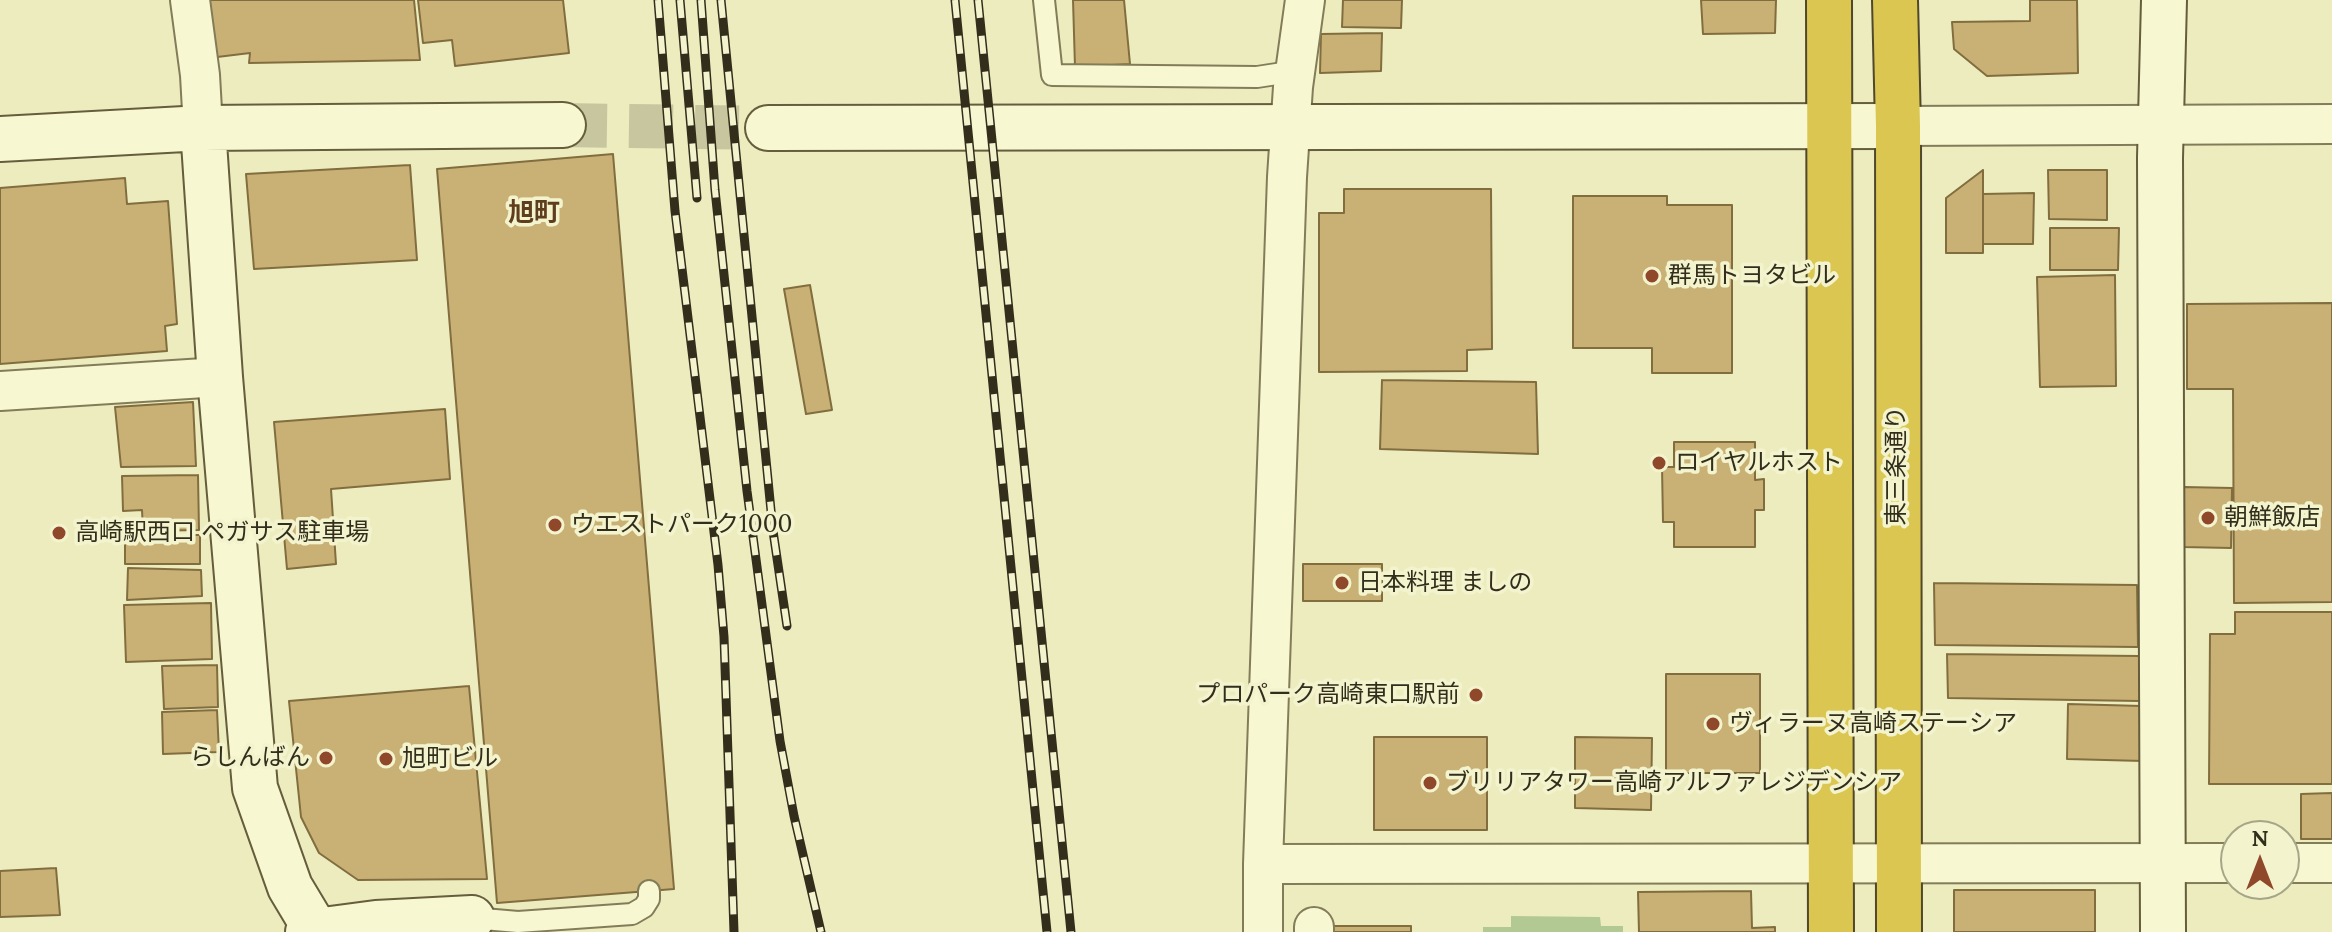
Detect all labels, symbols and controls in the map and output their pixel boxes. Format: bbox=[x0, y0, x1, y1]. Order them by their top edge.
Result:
district label: 旭町 bbox=[508, 198, 560, 230]
place label: 群馬トヨタビル bbox=[1668, 262, 1836, 290]
marker: 群馬トヨタビル bbox=[1643, 267, 1661, 285]
street label: 東三条通り bbox=[1883, 406, 1911, 526]
place label: ロイヤルホスト bbox=[1675, 449, 1843, 477]
marker: ロイヤルホスト bbox=[1650, 454, 1668, 472]
place label: 朝鮮飯店 bbox=[2224, 504, 2320, 532]
marker: 朝鮮飯店 bbox=[2199, 509, 2217, 527]
place label: ウエストパーク1000 bbox=[571, 511, 792, 539]
marker: ウエストパーク1000 bbox=[546, 516, 564, 534]
place label: 高崎駅西口 ペガサス駐車場 bbox=[75, 519, 369, 547]
marker: 高崎駅西口 ペガサス駐車場 bbox=[50, 524, 68, 542]
place label: 日本料理 ましの bbox=[1358, 569, 1532, 597]
marker: 日本料理 ましの bbox=[1333, 574, 1351, 592]
place label: プロパーク高崎東口駅前 bbox=[1196, 681, 1460, 709]
marker: プロパーク高崎東口駅前 bbox=[1467, 686, 1485, 704]
place label: ヴィラーヌ高崎ステーシア bbox=[1729, 710, 2017, 738]
marker: ヴィラーヌ高崎ステーシア bbox=[1704, 715, 1722, 733]
place label: らしんばん bbox=[190, 744, 310, 772]
place label: 旭町ビル bbox=[402, 745, 498, 773]
marker: らしんばん bbox=[317, 749, 335, 767]
marker: 旭町ビル bbox=[377, 750, 395, 768]
place label: ブリリアタワー高崎アルファレジデンシア bbox=[1446, 769, 1902, 797]
marker: ブリリアタワー高崎アルファレジデンシア bbox=[1421, 774, 1439, 792]
north arrow bbox=[2220, 820, 2300, 900]
text: N bbox=[2251, 824, 2269, 852]

